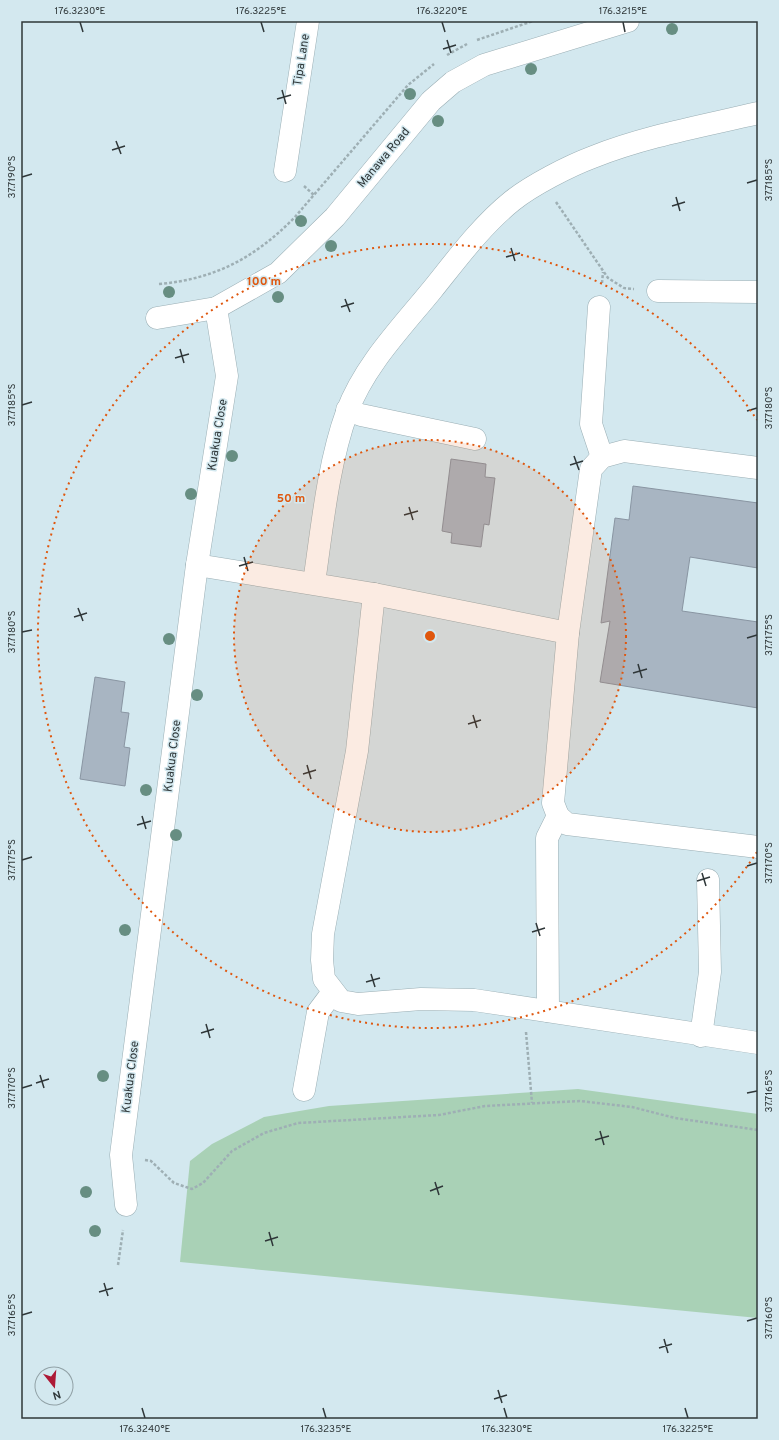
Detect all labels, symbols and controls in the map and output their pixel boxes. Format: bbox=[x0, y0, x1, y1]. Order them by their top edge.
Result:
text: 176.3230°E bbox=[55, 5, 106, 18]
text: 176.3225°E bbox=[236, 5, 286, 18]
text: 176.3220°E bbox=[416, 5, 468, 18]
text: 176.3215°E bbox=[599, 5, 647, 18]
street label: Tipa Lane bbox=[290, 33, 314, 87]
street label: Manawa Road bbox=[354, 124, 414, 192]
text: 37.7190°S bbox=[6, 156, 19, 198]
text: 37.7185°S bbox=[763, 159, 776, 201]
text: 100 m bbox=[247, 274, 281, 290]
text: 37.7185°S bbox=[6, 384, 19, 426]
text: 37.7180°S bbox=[763, 386, 776, 430]
street label: Kuakua Close bbox=[204, 398, 232, 472]
text: 50 m bbox=[277, 491, 305, 507]
text: 37.7180°S bbox=[6, 610, 19, 654]
text: 37.7175°S bbox=[763, 614, 776, 656]
centre of rings bbox=[423, 629, 437, 643]
street label: Kuakua Close bbox=[161, 719, 185, 793]
text: 37.7175°S bbox=[6, 839, 19, 881]
text: 37.7170°S bbox=[763, 842, 776, 884]
street label: Kuakua Close bbox=[119, 1040, 143, 1114]
text: 37.7170°S bbox=[6, 1067, 19, 1109]
text: 37.7165°S bbox=[763, 1070, 776, 1112]
text: 37.7165°S bbox=[6, 1294, 19, 1336]
text: 37.7160°S bbox=[763, 1297, 776, 1340]
north arrow bbox=[34, 1366, 74, 1406]
text: N bbox=[51, 1387, 62, 1402]
text: 176.3240°E bbox=[119, 1423, 171, 1436]
text: 176.3235°E bbox=[301, 1423, 351, 1436]
text: 176.3230°E bbox=[482, 1423, 533, 1436]
text: 176.3225°E bbox=[663, 1423, 713, 1436]

